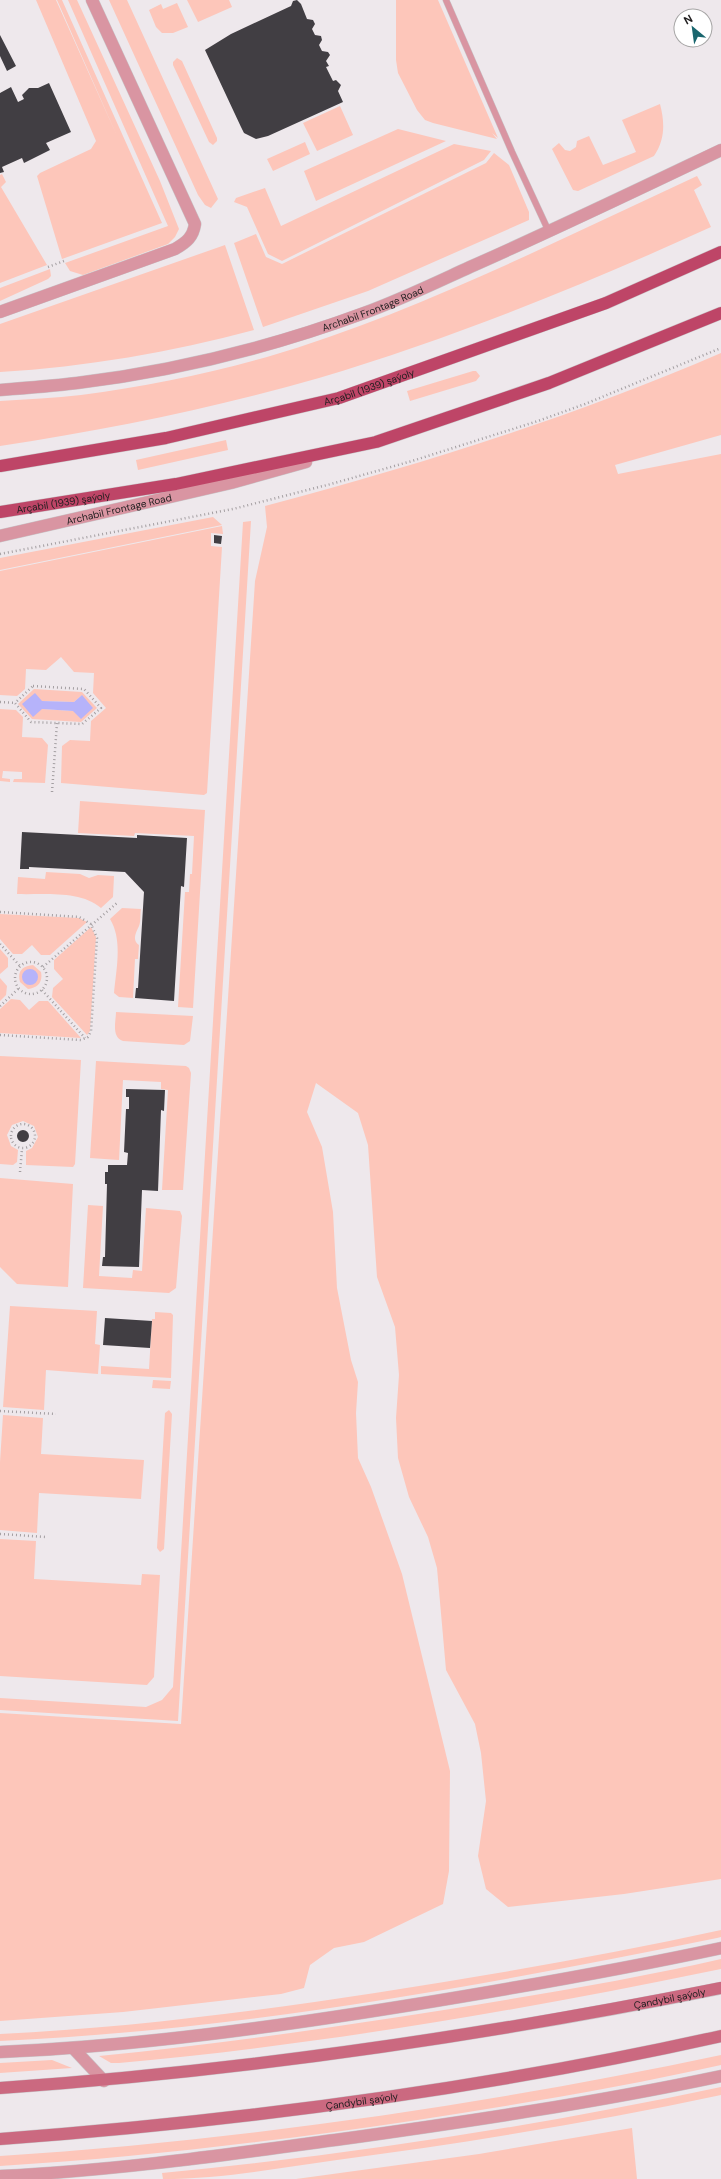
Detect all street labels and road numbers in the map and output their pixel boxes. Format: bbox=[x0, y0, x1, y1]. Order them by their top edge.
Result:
street label: Archabil Frontage Road bbox=[320, 283, 426, 334]
street label: Arçabil (1939) şaýoly bbox=[323, 366, 417, 408]
street label: Arçabil (1939) şaýoly bbox=[15, 488, 112, 516]
street label: Archabil Frontage Road bbox=[65, 491, 173, 528]
street label: Çandybil şaýoly bbox=[633, 1985, 707, 2012]
street label: Çandybil şaýoly bbox=[325, 2089, 399, 2113]

